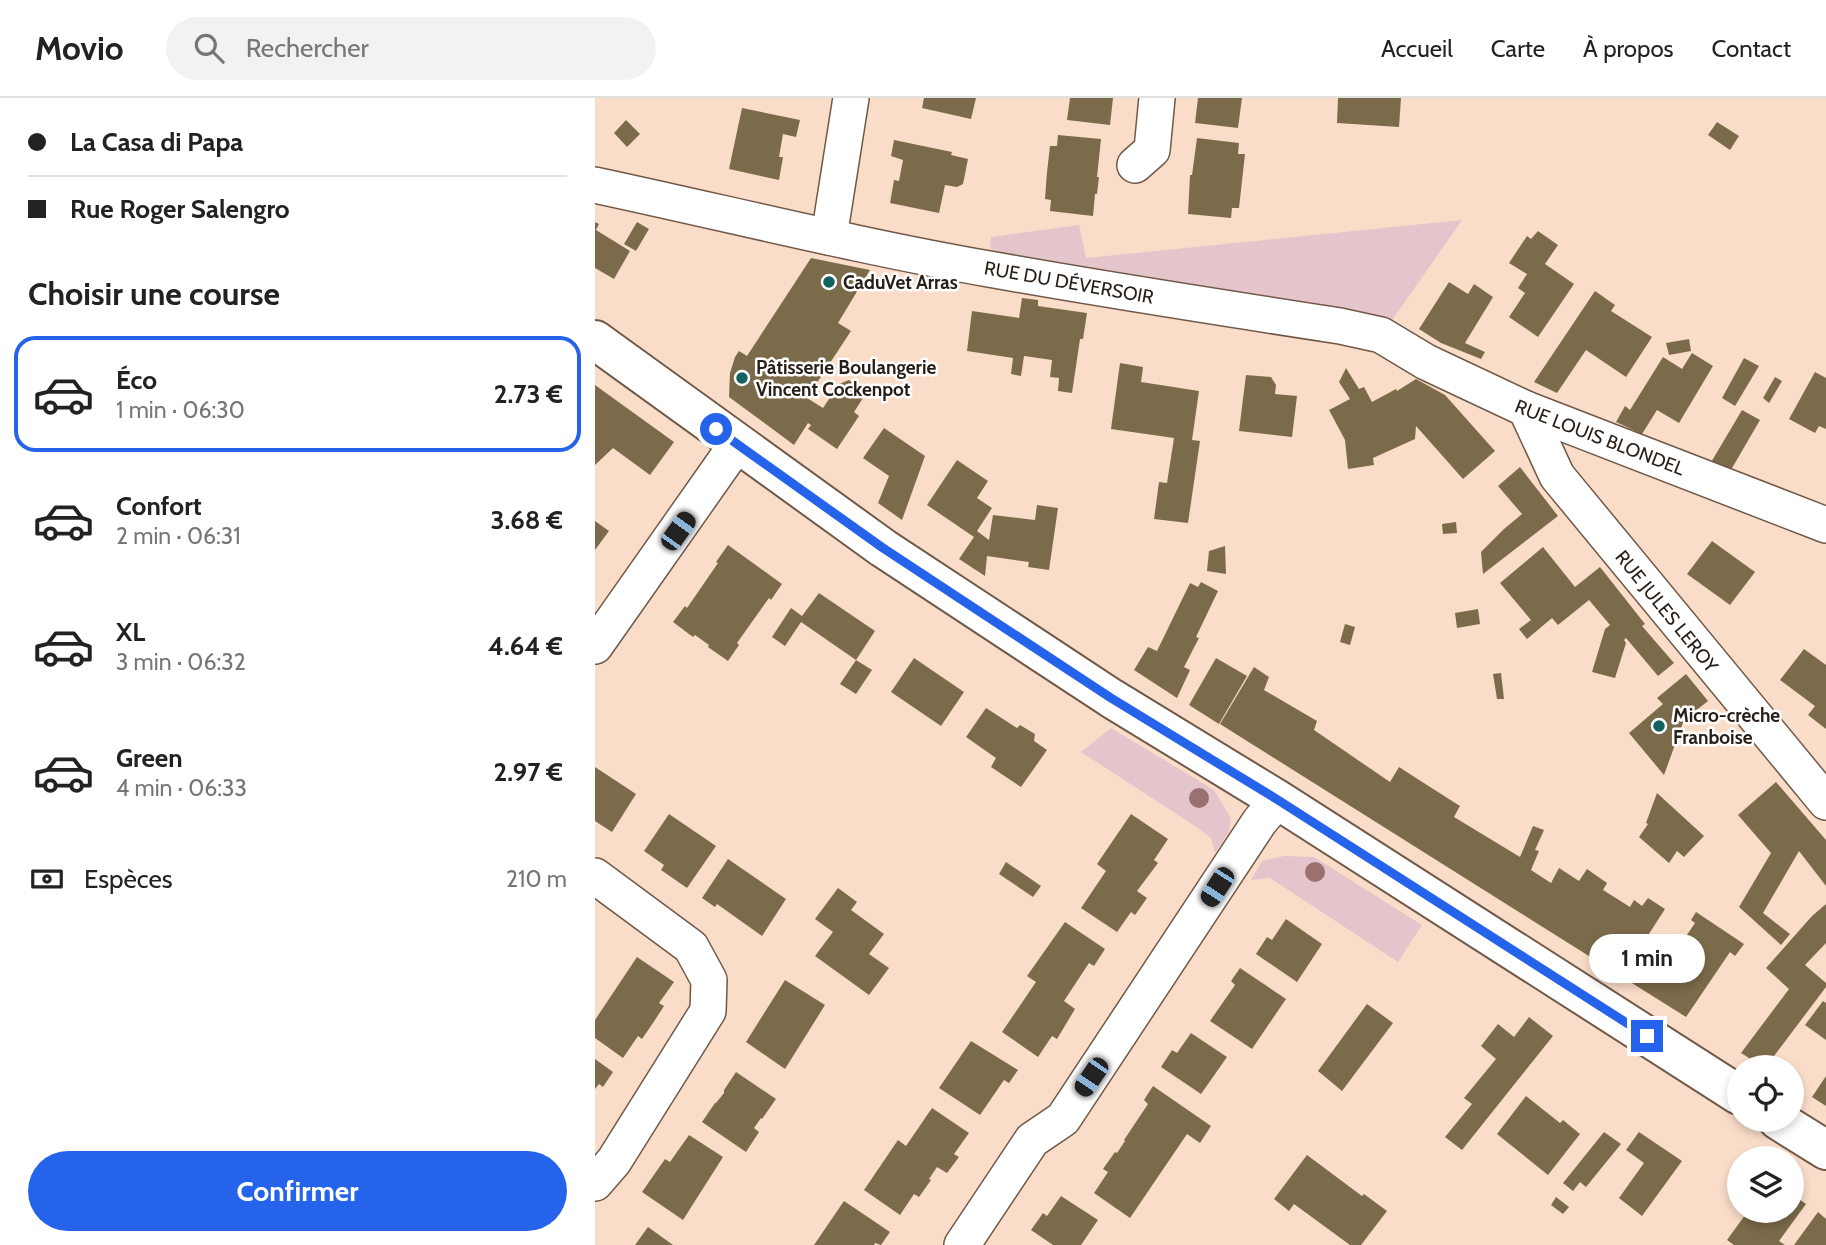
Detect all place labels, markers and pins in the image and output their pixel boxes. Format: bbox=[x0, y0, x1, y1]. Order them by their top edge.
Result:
place label: CaduVet Arras bbox=[843, 271, 958, 294]
marker: CaduVet Arras bbox=[821, 274, 837, 290]
place label: Pâtisserie Boulangerie Vincent Cockenpot bbox=[756, 356, 936, 401]
marker: Pâtisserie Boulangerie Vincent Cockenpot bbox=[734, 370, 750, 386]
place label: Micro-crèche Franboise bbox=[1673, 704, 1780, 749]
marker: Micro-crèche Franboise bbox=[1651, 718, 1667, 734]

